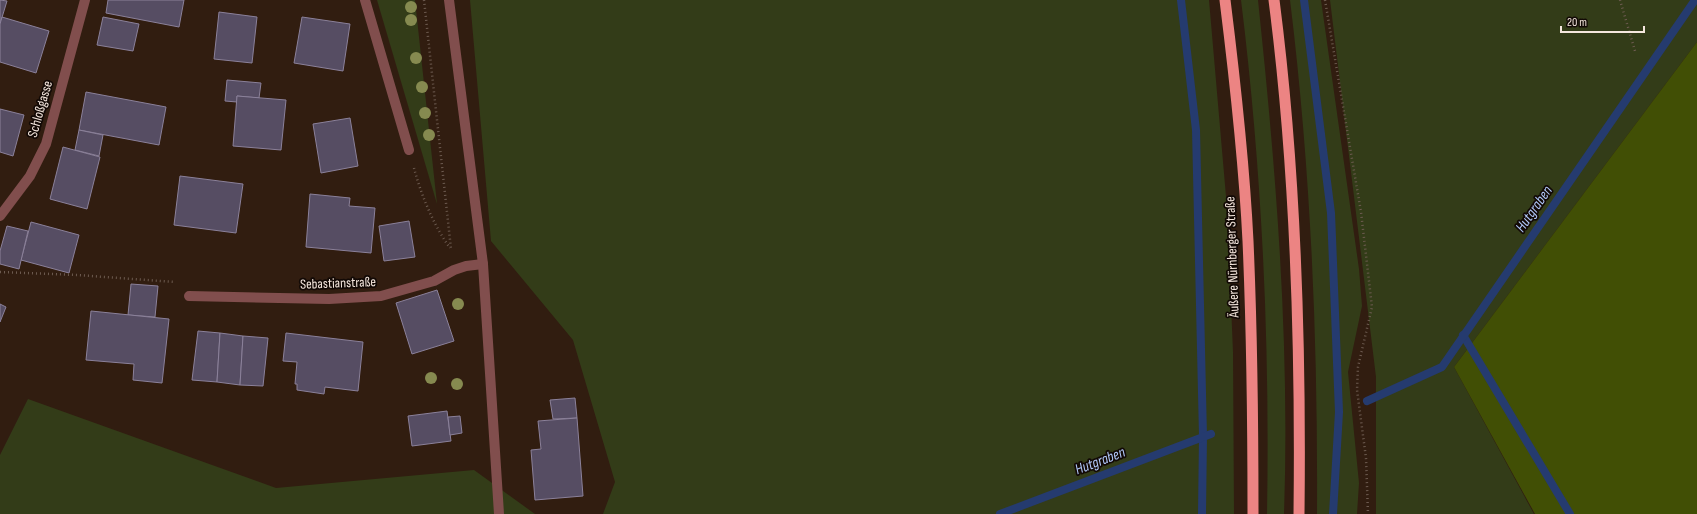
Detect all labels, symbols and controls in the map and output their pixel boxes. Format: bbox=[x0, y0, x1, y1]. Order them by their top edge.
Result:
scale bar bbox=[1561, 8, 1644, 34]
text: 20 m bbox=[1567, 15, 1587, 30]
street label: Schloßgasse bbox=[24, 79, 56, 139]
water label: Hutgraben bbox=[1511, 182, 1557, 236]
street label: Äußere Nürnberger Straße bbox=[1221, 196, 1243, 319]
street label: Sebastianstraße bbox=[300, 273, 376, 293]
water label: Hutgraben bbox=[1072, 443, 1128, 479]

